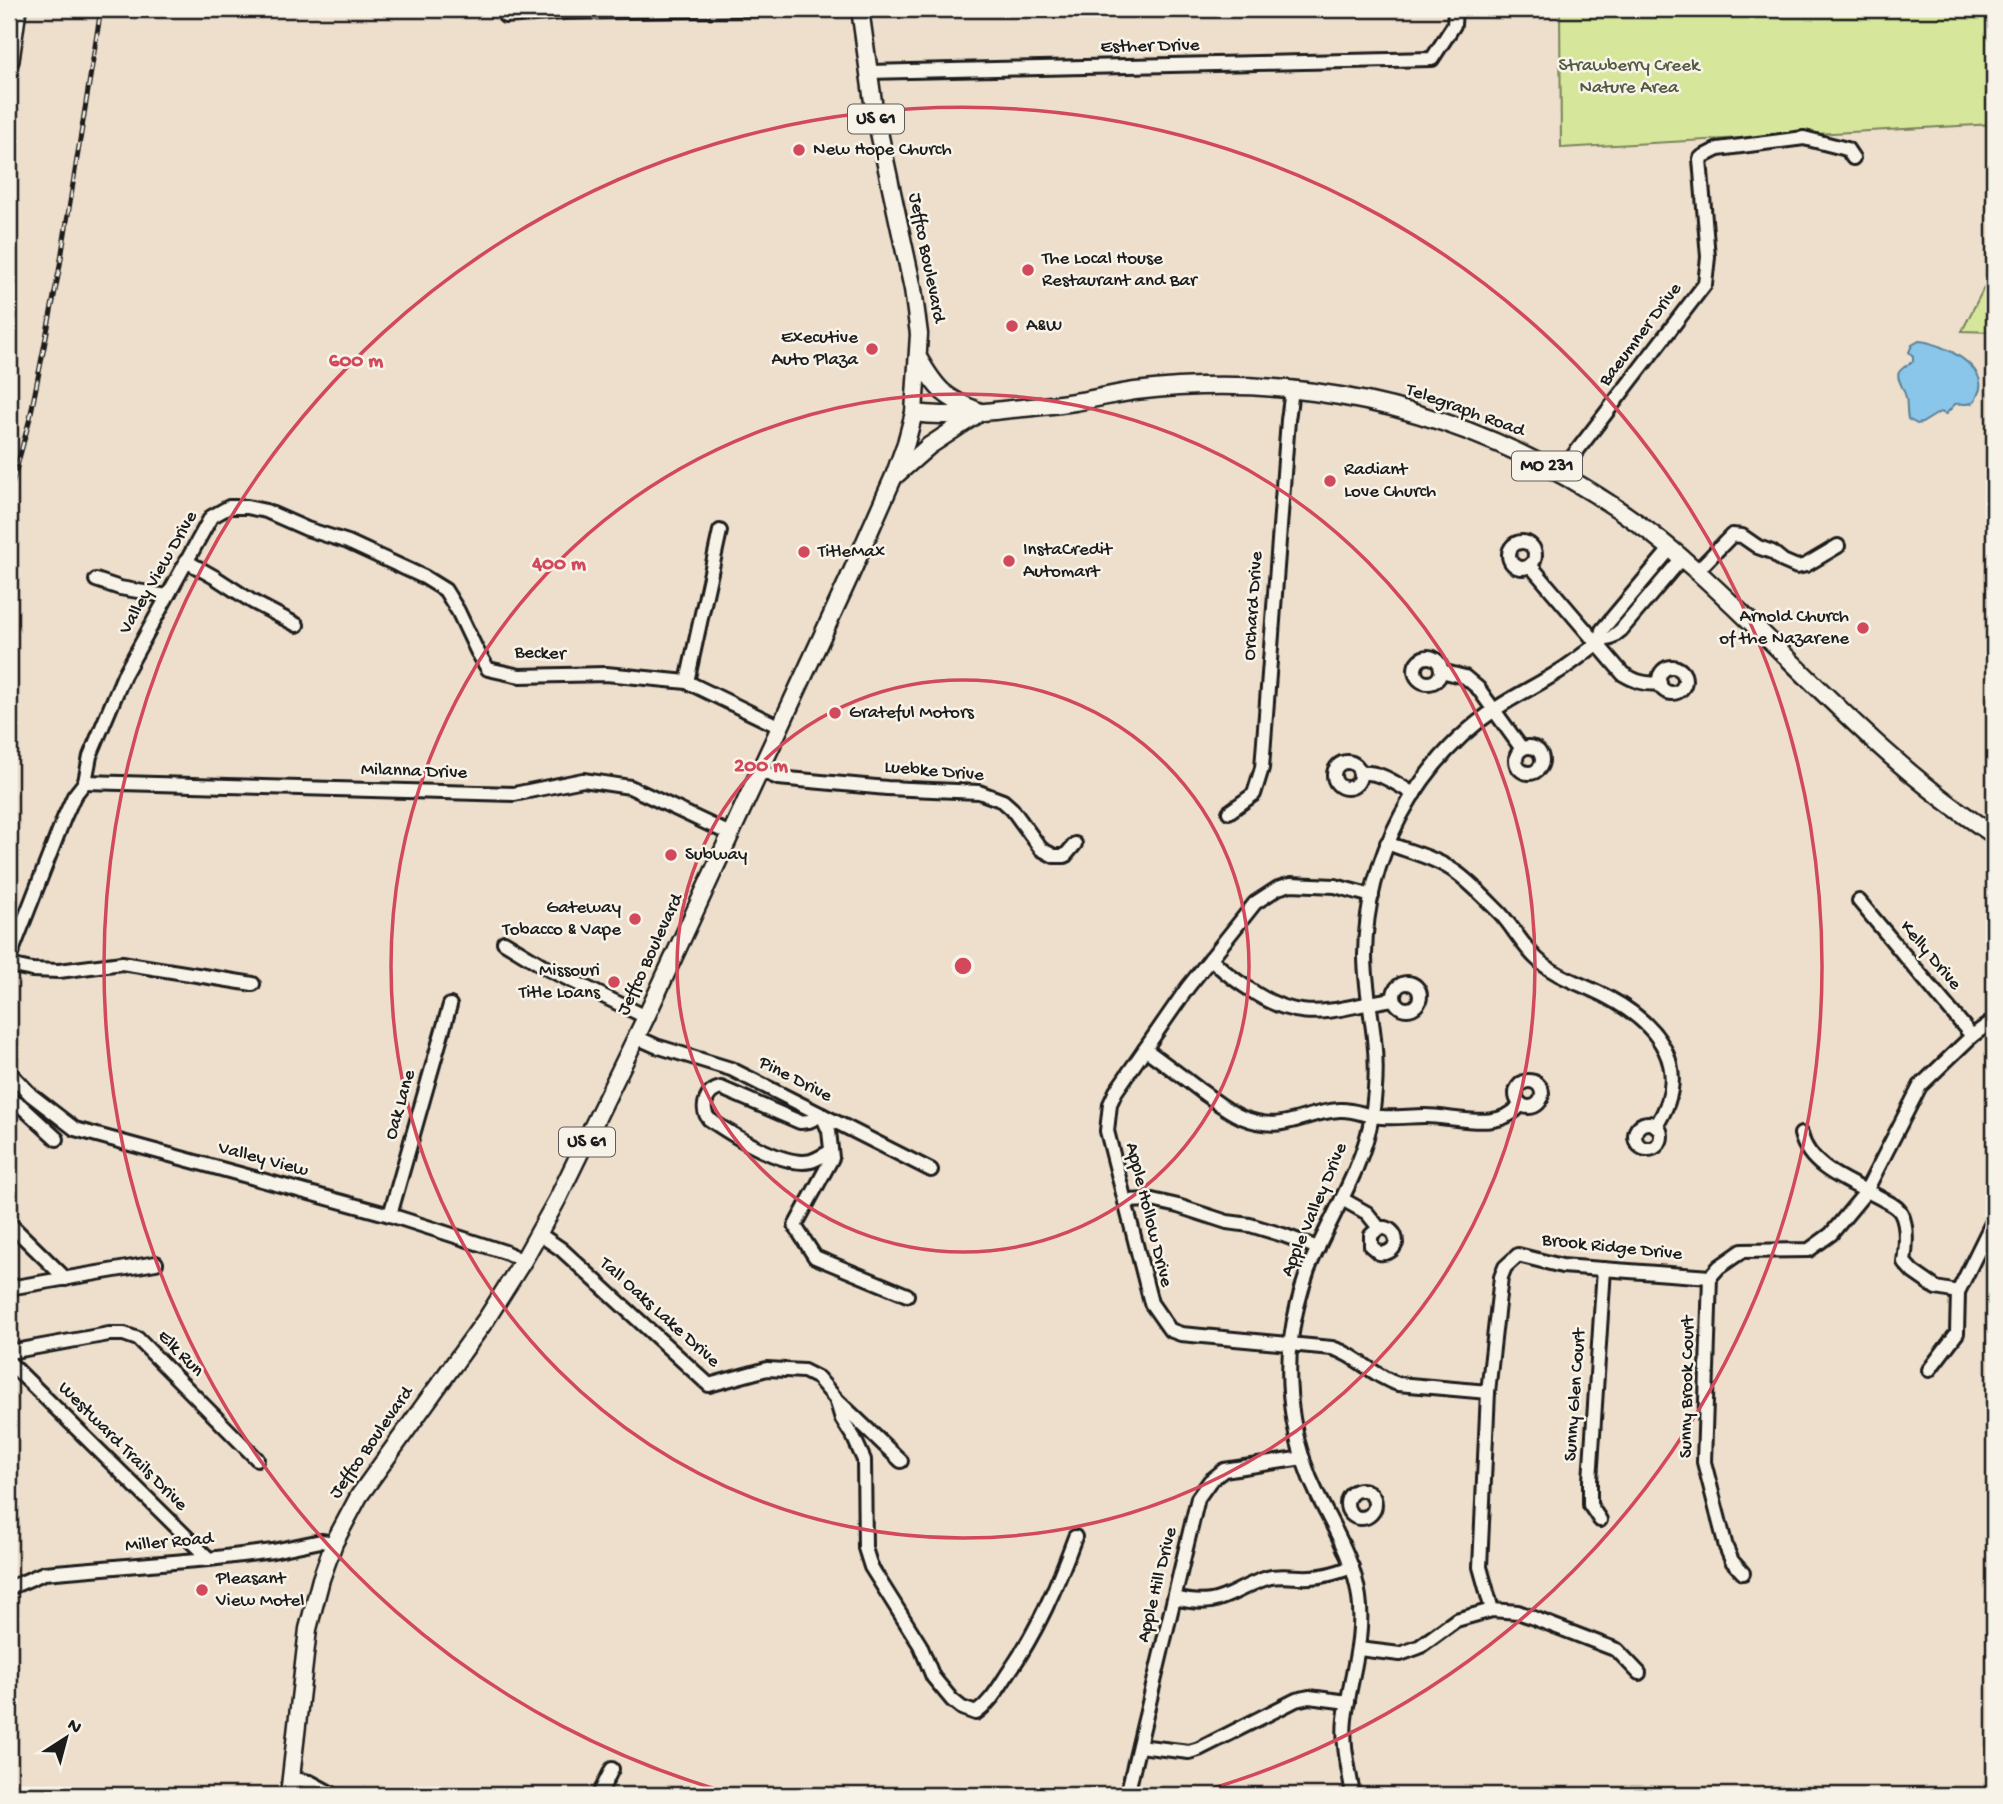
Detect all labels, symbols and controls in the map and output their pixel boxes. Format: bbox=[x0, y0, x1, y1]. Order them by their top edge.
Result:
street label: Esther Drive bbox=[1100, 35, 1200, 59]
park label: Strawberry Creek Nature Area bbox=[1559, 55, 1701, 100]
road number: US 61 bbox=[848, 104, 904, 134]
place label: New Hope Church bbox=[813, 139, 952, 162]
marker: New Hope Church bbox=[791, 142, 807, 158]
street label: Jeffco Boulevard bbox=[902, 191, 950, 327]
place label: The Local House Restaurant and Bar bbox=[1041, 248, 1199, 293]
marker: The Local House Restaurant and Bar bbox=[1020, 262, 1036, 278]
street label: Baeumner Drive bbox=[1594, 278, 1688, 392]
place label: A&W bbox=[1026, 315, 1062, 338]
marker: A&W bbox=[1004, 318, 1020, 334]
place label: Executive Auto Plaza bbox=[772, 327, 859, 372]
marker: Executive Auto Plaza bbox=[864, 341, 880, 357]
text: 600 m bbox=[329, 350, 383, 375]
street label: Telegraph Road bbox=[1402, 379, 1529, 444]
road number: MO 231 bbox=[1512, 452, 1582, 480]
place label: Radiant Love Church bbox=[1344, 459, 1436, 504]
marker: Radiant Love Church bbox=[1322, 473, 1338, 489]
street label: Valley View Drive bbox=[114, 507, 204, 639]
place label: InstaCredit Automart bbox=[1023, 539, 1114, 584]
place label: TitleMax bbox=[817, 541, 885, 564]
marker: TitleMax bbox=[796, 544, 812, 560]
street label: Orchard Drive bbox=[1239, 551, 1269, 661]
text: 400 m bbox=[531, 553, 586, 578]
marker: InstaCredit Automart bbox=[1001, 553, 1017, 569]
place label: Arnold Church of the Nazarene bbox=[1719, 606, 1849, 651]
marker: Arnold Church of the Nazarene bbox=[1855, 620, 1871, 636]
street label: Becker bbox=[513, 642, 568, 666]
place label: Grateful Motors bbox=[849, 702, 975, 725]
marker: Grateful Motors bbox=[827, 705, 843, 721]
text: 200 m bbox=[734, 755, 788, 780]
street label: Luebke Drive bbox=[883, 756, 985, 788]
street label: Milanna Drive bbox=[360, 759, 468, 785]
place label: Subway bbox=[685, 844, 748, 867]
marker: Subway bbox=[663, 847, 679, 863]
street label: Jeffco Boulevard bbox=[613, 889, 690, 1019]
place label: Gateway Tobacco & Vape bbox=[501, 897, 622, 942]
marker: Gateway Tobacco & Vape bbox=[627, 911, 643, 927]
street label: Kelly Drive bbox=[1894, 916, 1966, 996]
centre of rings bbox=[951, 954, 975, 978]
place label: Missouri Title Loans bbox=[518, 960, 601, 1005]
marker: Missouri Title Loans bbox=[606, 974, 622, 990]
street label: Pine Drive bbox=[754, 1051, 836, 1108]
street label: Oak Lane bbox=[380, 1067, 422, 1142]
road number: US 61 bbox=[559, 1128, 615, 1156]
street label: Valley View bbox=[214, 1137, 311, 1183]
street label: Apple Hollow Drive bbox=[1119, 1140, 1177, 1290]
street label: Apple Valley Drive bbox=[1276, 1140, 1354, 1280]
street label: Brook Ridge Drive bbox=[1540, 1229, 1683, 1267]
street label: Tall Oaks Lake Drive bbox=[593, 1252, 724, 1373]
street label: Sunny Brook Court bbox=[1675, 1313, 1701, 1458]
street label: Elk Run bbox=[152, 1326, 208, 1382]
street label: Sunny Glen Court bbox=[1560, 1326, 1592, 1462]
street label: Westward Trails Drive bbox=[52, 1377, 192, 1517]
street label: Jeffco Boulevard bbox=[325, 1381, 420, 1503]
street label: Apple Hill Drive bbox=[1133, 1525, 1183, 1645]
street label: Miller Road bbox=[124, 1528, 216, 1558]
place label: Pleasant View Motel bbox=[215, 1568, 305, 1613]
marker: Pleasant View Motel bbox=[194, 1582, 210, 1598]
north arrow bbox=[32, 1702, 102, 1772]
text: N bbox=[62, 1714, 86, 1740]

